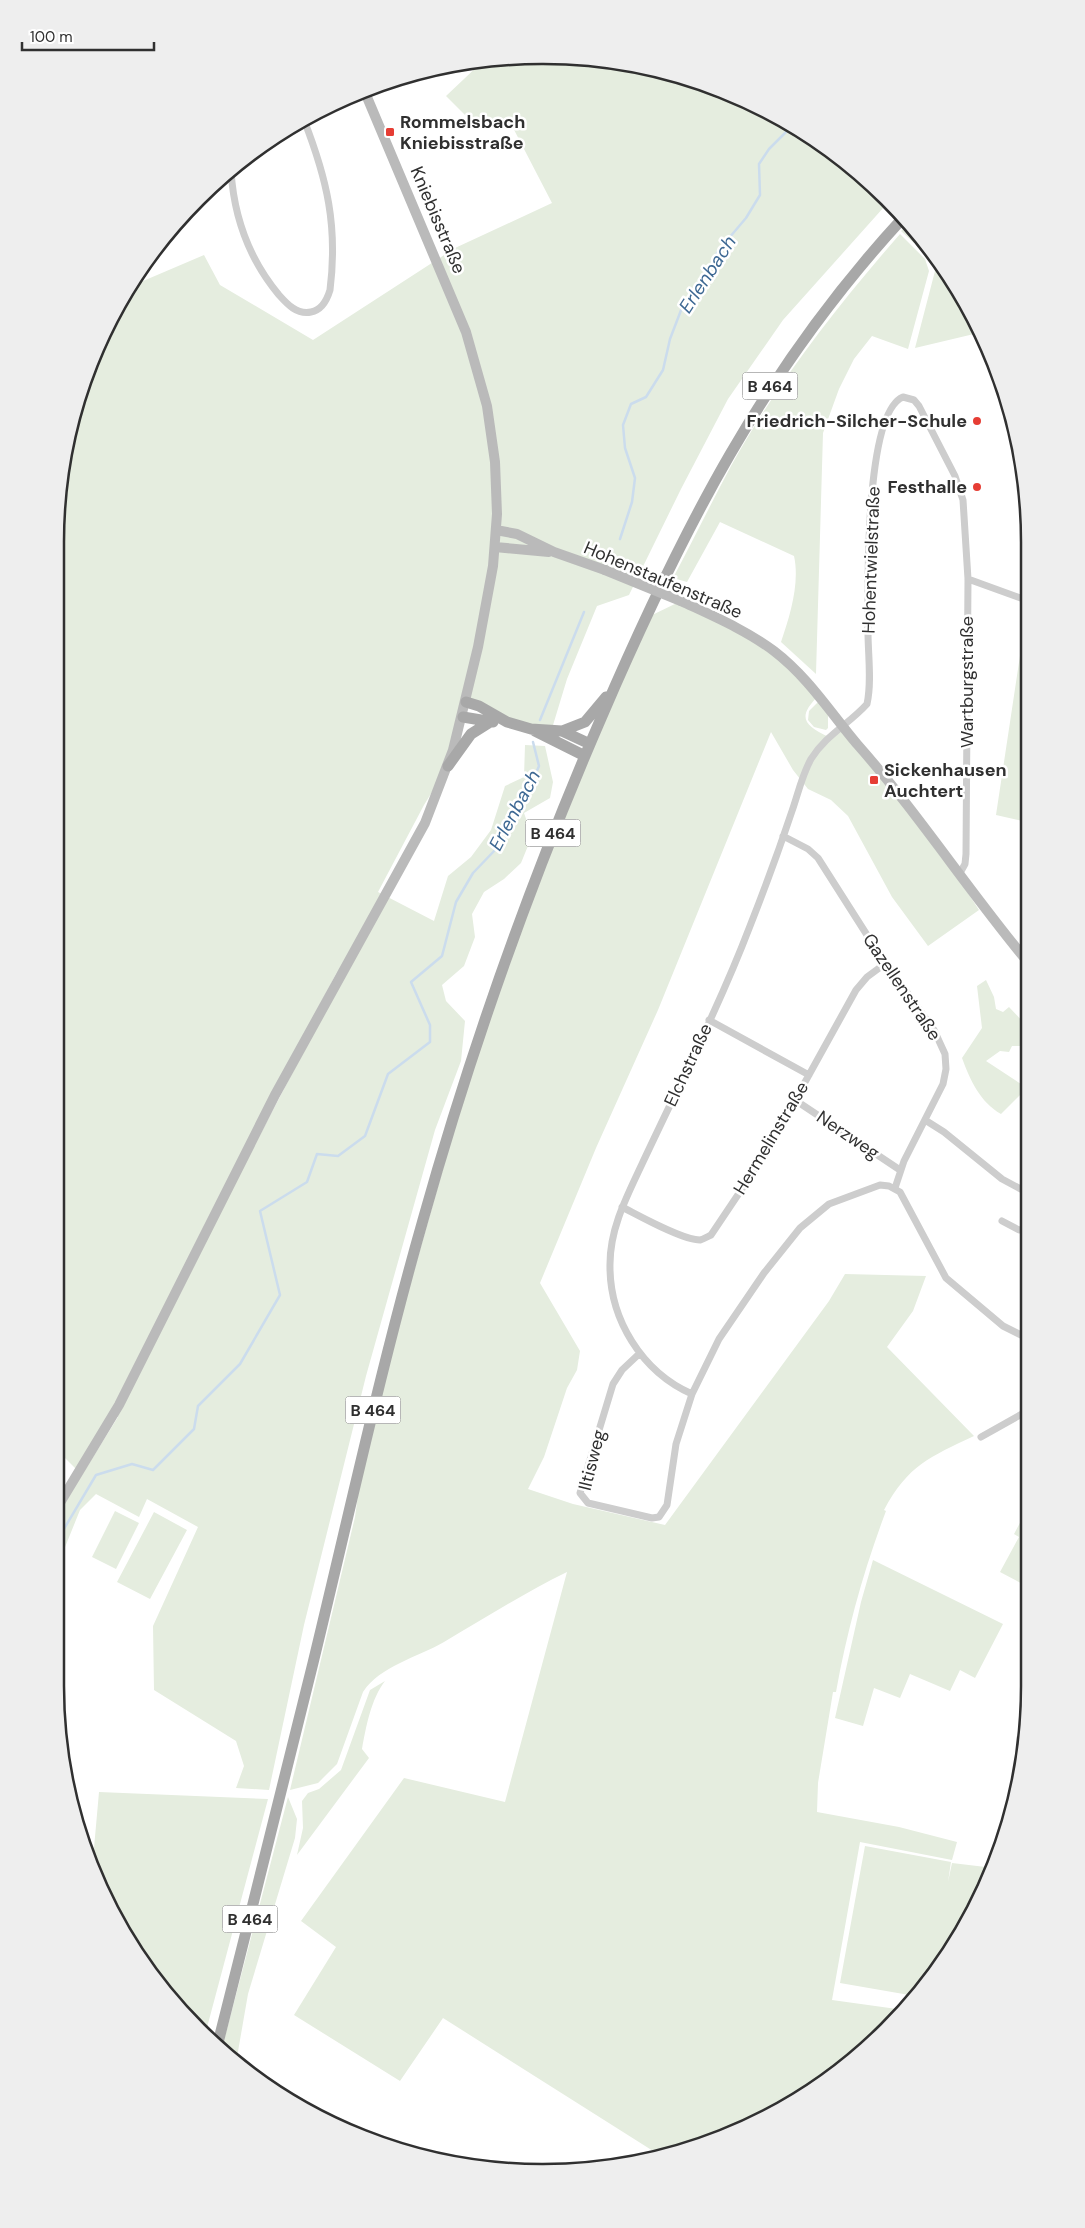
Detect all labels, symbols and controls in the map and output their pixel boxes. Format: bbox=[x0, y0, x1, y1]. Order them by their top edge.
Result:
scale bar bbox=[22, 20, 155, 52]
text: 100 m bbox=[30, 27, 73, 47]
place label: Rommelsbach Kniebisstraße bbox=[400, 110, 525, 155]
marker: Rommelsbach Kniebisstraße bbox=[384, 126, 396, 138]
street label: Kniebisstraße bbox=[405, 163, 471, 277]
water label: Erlenbach bbox=[673, 231, 742, 318]
road number: B 464 bbox=[742, 372, 798, 400]
place label: Friedrich-Silcher-Schule bbox=[746, 409, 967, 433]
marker: Friedrich-Silcher-Schule bbox=[971, 415, 983, 427]
place label: Festhalle bbox=[887, 475, 967, 499]
marker: Festhalle bbox=[971, 481, 983, 493]
street label: Hohentwielstraße bbox=[856, 486, 886, 634]
street label: Hohenstaufenstraße bbox=[580, 536, 746, 624]
street label: Wartburgstraße bbox=[955, 616, 979, 748]
place label: Sickenhausen Auchtert bbox=[884, 758, 1007, 803]
water label: Erlenbach bbox=[483, 766, 546, 855]
marker: Sickenhausen Auchtert bbox=[868, 774, 880, 786]
road number: B 464 bbox=[526, 820, 580, 846]
street label: Gazellenstraße bbox=[857, 929, 947, 1045]
street label: Elchstraße bbox=[658, 1020, 718, 1110]
street label: Hermelinstraße bbox=[728, 1077, 814, 1199]
street label: Nerzweg bbox=[812, 1105, 884, 1165]
road number: B 464 bbox=[346, 1396, 400, 1424]
street label: Iltisweg bbox=[573, 1427, 611, 1493]
road number: B 464 bbox=[222, 1906, 278, 1932]

